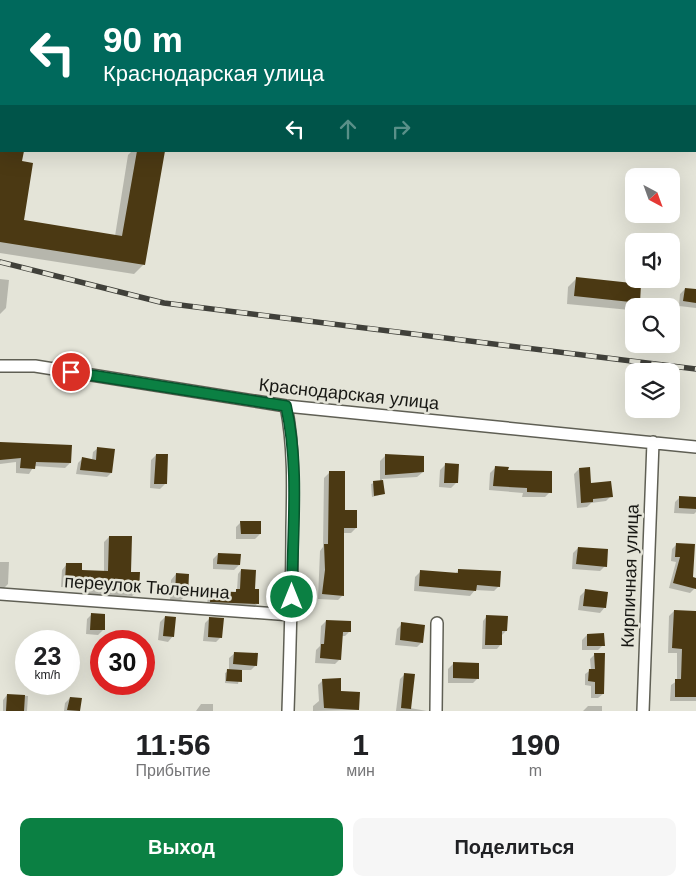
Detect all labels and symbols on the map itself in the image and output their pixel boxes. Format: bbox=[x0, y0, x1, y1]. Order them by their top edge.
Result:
north arrow bbox=[625, 168, 680, 222]
pin bbox=[50, 351, 92, 393]
street label: Краснодарская улица bbox=[258, 375, 441, 414]
street label: Кирпичная улица bbox=[617, 503, 643, 648]
position arrow bbox=[265, 570, 317, 622]
street label: переулок Тюленина bbox=[64, 571, 231, 603]
speed limit sign: 30 bbox=[90, 630, 155, 695]

